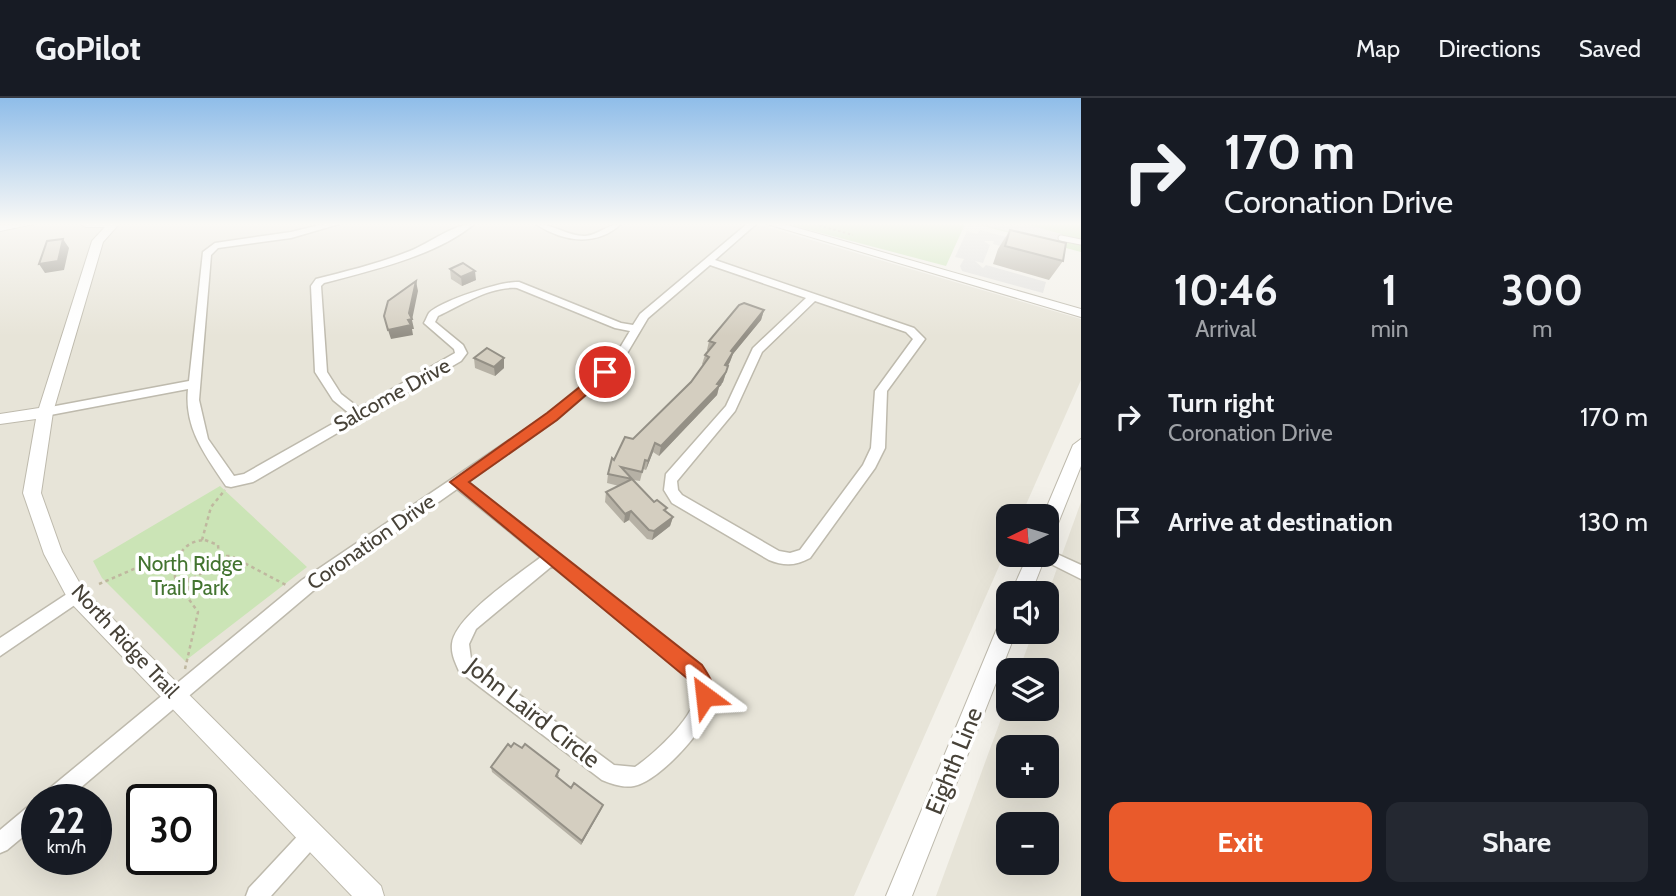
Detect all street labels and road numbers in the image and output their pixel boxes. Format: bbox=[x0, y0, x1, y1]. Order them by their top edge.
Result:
street label: Salcome Drive bbox=[329, 352, 454, 437]
street label: Coronation Drive bbox=[302, 488, 440, 595]
street label: North Ridge Trail bbox=[67, 579, 184, 703]
street label: John Laird Circle bbox=[460, 651, 606, 774]
street label: Eighth Line bbox=[919, 703, 988, 819]

